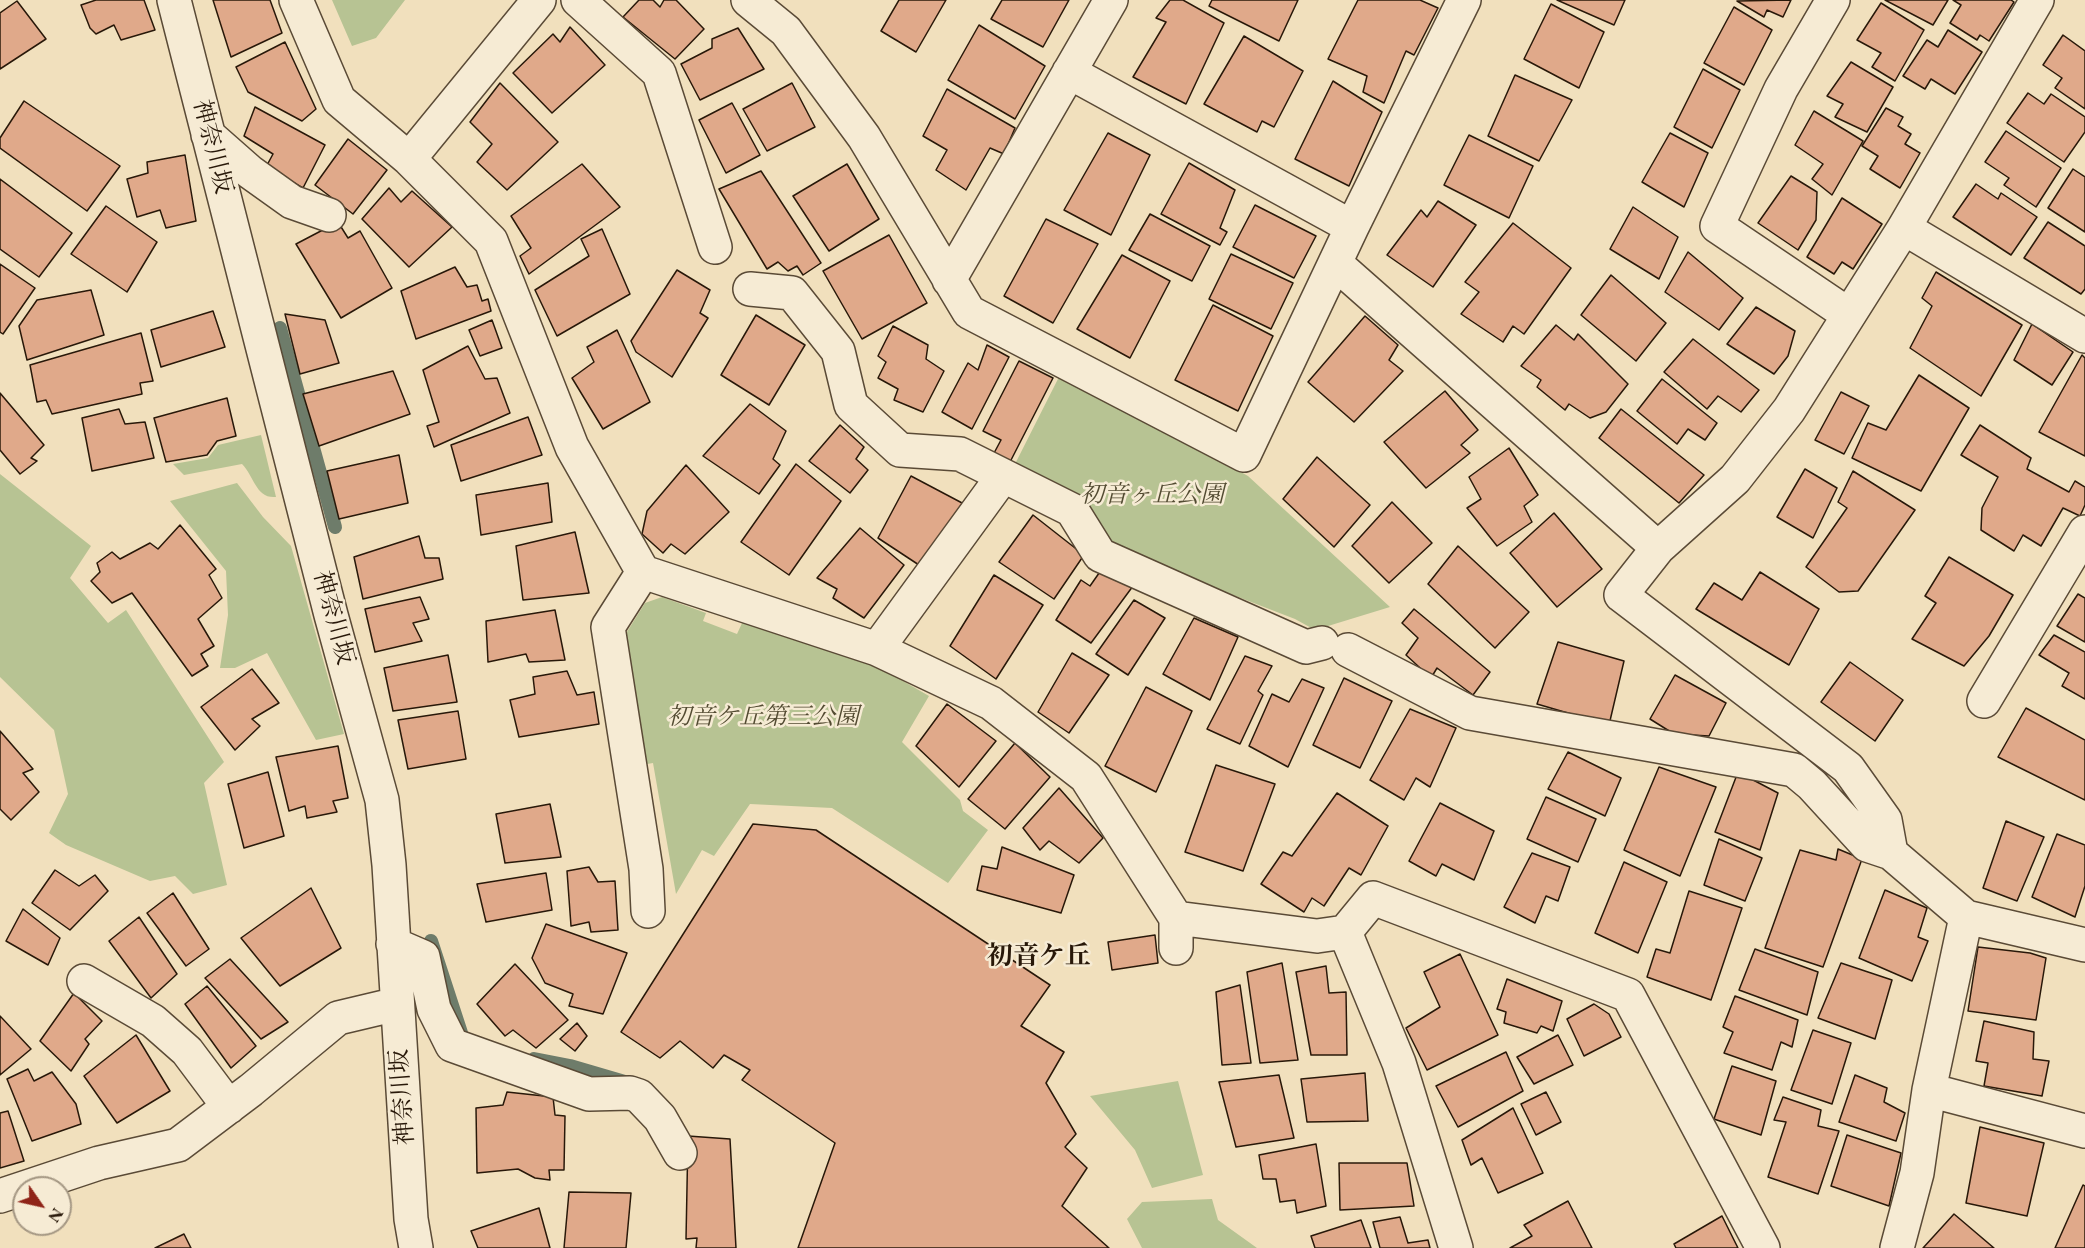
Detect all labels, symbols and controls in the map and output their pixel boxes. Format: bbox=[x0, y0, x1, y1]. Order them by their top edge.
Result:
street label: 神奈川坂 bbox=[186, 97, 238, 197]
park label: 初音ヶ丘公園 bbox=[1080, 481, 1224, 509]
street label: 神奈川坂 bbox=[307, 568, 359, 668]
park label: 初音ケ丘第三公園 bbox=[667, 703, 859, 731]
district label: 初音ケ丘 bbox=[987, 941, 1091, 973]
street label: 神奈川坂 bbox=[385, 1048, 421, 1146]
north arrow bbox=[12, 1176, 72, 1236]
text: N bbox=[43, 1204, 68, 1226]

